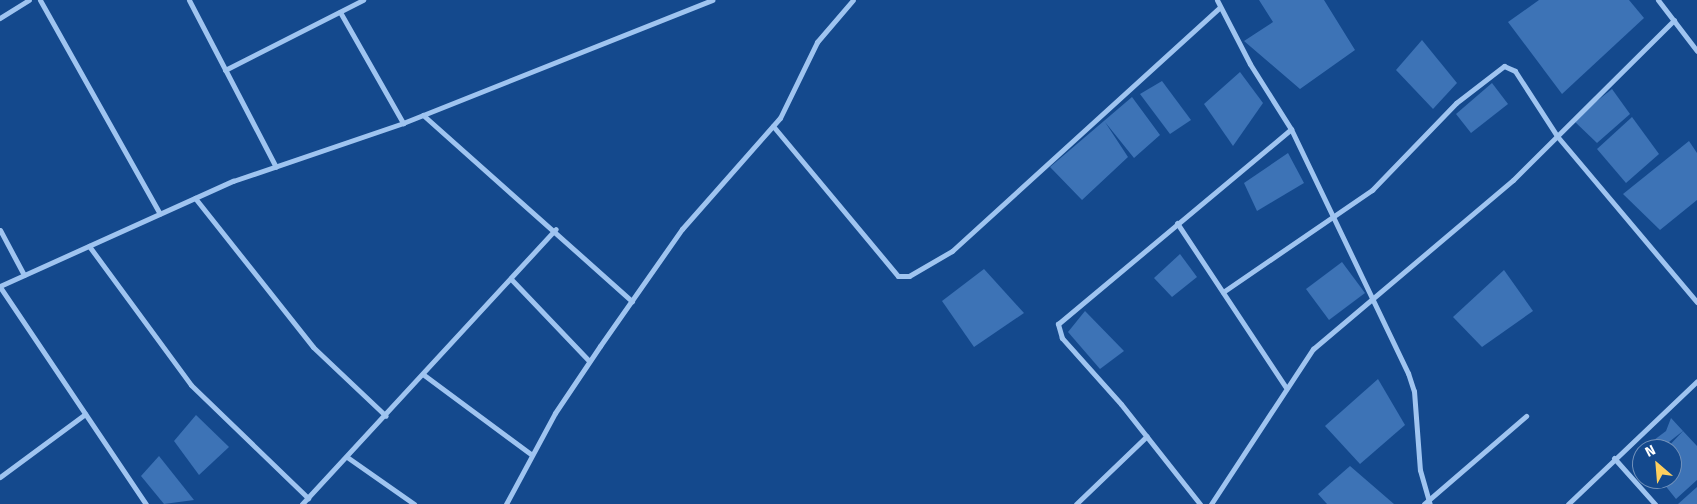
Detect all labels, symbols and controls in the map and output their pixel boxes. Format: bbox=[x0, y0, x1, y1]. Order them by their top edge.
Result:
north arrow bbox=[1632, 439, 1682, 489]
text: N bbox=[1642, 441, 1658, 461]

